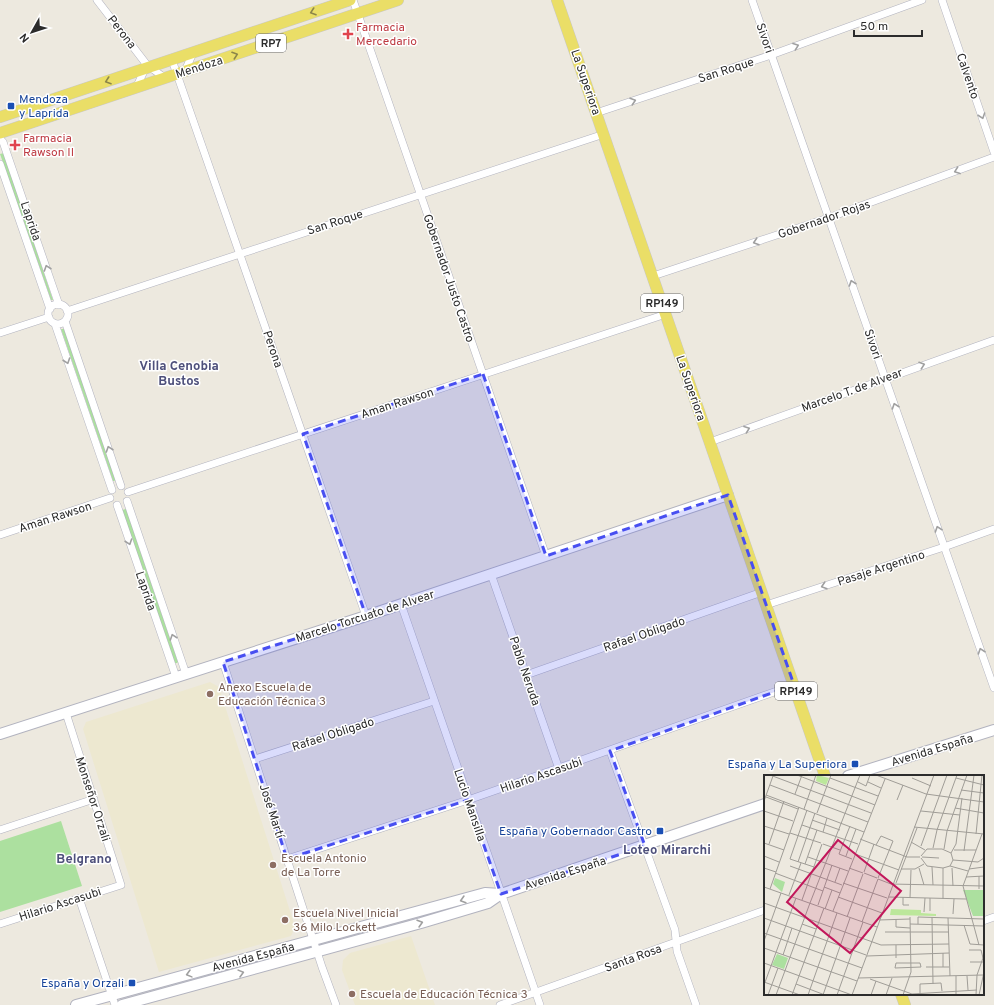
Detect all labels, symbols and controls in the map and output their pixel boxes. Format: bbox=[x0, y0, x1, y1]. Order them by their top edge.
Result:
one-way arrow bbox=[309, 8, 316, 16]
north arrow bbox=[12, 12, 52, 52]
scale bar bbox=[854, 12, 922, 38]
street label: Perona bbox=[103, 13, 139, 53]
text: 50 m bbox=[860, 19, 888, 35]
place label: Farmacia Mercedario bbox=[356, 20, 417, 50]
street label: Sivori bbox=[752, 21, 777, 55]
marker: Farmacia Mercedario bbox=[343, 29, 353, 39]
text: N bbox=[17, 30, 33, 45]
road number: RP7 bbox=[256, 34, 286, 52]
one-way arrow bbox=[793, 42, 800, 50]
street label: La Superiora bbox=[566, 47, 604, 117]
one-way arrow bbox=[231, 51, 238, 59]
street label: Calvento bbox=[952, 51, 982, 102]
street label: Mendoza bbox=[174, 53, 225, 83]
street label: San Roque bbox=[696, 54, 756, 87]
one-way arrow bbox=[104, 76, 111, 85]
place label: Mendoza y Laprida bbox=[19, 92, 69, 122]
one-way arrow bbox=[630, 97, 637, 106]
marker: Mendoza y Laprida bbox=[6, 101, 16, 111]
one-way arrow bbox=[977, 113, 985, 120]
place label: Farmacia Rawson II bbox=[23, 131, 74, 161]
marker: Farmacia Rawson II bbox=[10, 140, 20, 150]
one-way arrow bbox=[954, 166, 961, 174]
street label: Gobernador Rojas bbox=[776, 197, 873, 243]
street label: Laprida bbox=[16, 200, 44, 243]
street label: San Roque bbox=[305, 206, 365, 239]
street label: Gobernador Justo Castro bbox=[419, 212, 478, 345]
one-way arrow bbox=[752, 237, 759, 246]
one-way arrow bbox=[43, 265, 51, 272]
one-way arrow bbox=[848, 280, 856, 287]
road number: RP149 bbox=[641, 294, 683, 312]
street label: Sivori bbox=[860, 327, 885, 361]
street label: Perona bbox=[258, 329, 286, 370]
street label: La Superiora bbox=[671, 353, 709, 423]
one-way arrow bbox=[63, 357, 71, 364]
district label: Villa Cenobia Bustos bbox=[139, 359, 219, 390]
one-way arrow bbox=[918, 362, 925, 370]
street label: Marcelo T. de Alvear bbox=[800, 365, 905, 417]
street label: Aman Rawson bbox=[359, 385, 436, 423]
one-way arrow bbox=[891, 403, 899, 410]
one-way arrow bbox=[743, 425, 750, 433]
one-way arrow bbox=[105, 446, 114, 453]
street label: Aman Rawson bbox=[17, 499, 94, 537]
one-way arrow bbox=[934, 525, 943, 532]
one-way arrow bbox=[125, 538, 133, 545]
street label: Pasaje Argentino bbox=[836, 547, 927, 591]
street label: Laprida bbox=[131, 570, 159, 613]
one-way arrow bbox=[821, 581, 828, 590]
street label: Marcelo Torcuato de Alvear bbox=[294, 587, 437, 647]
street label: Rafael Obligado bbox=[601, 613, 688, 656]
one-way arrow bbox=[170, 634, 178, 641]
street label: Pablo Neruda bbox=[505, 634, 543, 708]
one-way arrow bbox=[977, 648, 986, 655]
place label: Anexo Escuela de Educación Técnica 3 bbox=[218, 680, 326, 710]
road number: RP149 bbox=[775, 682, 817, 700]
marker: Anexo Escuela de Educación Técnica 3 bbox=[205, 689, 215, 699]
street label: Rafael Obligado bbox=[290, 714, 377, 756]
street label: Avenida España bbox=[889, 731, 975, 771]
street label: Hilario Ascasubi bbox=[498, 754, 584, 797]
street label: Monseñor Orzali bbox=[71, 755, 113, 844]
place label: España y La Superiora bbox=[727, 757, 847, 773]
marker: España y La Superiora bbox=[850, 759, 860, 769]
street label: Lucio Mansilla bbox=[449, 767, 489, 844]
inset map bbox=[764, 775, 984, 995]
street label: José Martí bbox=[255, 782, 288, 841]
place label: España y Gobernador Castro bbox=[499, 824, 652, 840]
marker: España y Gobernador Castro bbox=[655, 826, 665, 836]
district label: Loteo Mirarchi bbox=[623, 843, 711, 859]
place label: Escuela Antonio de La Torre bbox=[281, 851, 367, 881]
district label: Belgrano bbox=[56, 852, 112, 868]
street label: Avenida España bbox=[522, 853, 608, 895]
marker: Escuela Antonio de La Torre bbox=[268, 860, 278, 870]
street label: Hilario Ascasubi bbox=[17, 884, 103, 926]
one-way arrow bbox=[459, 895, 466, 904]
place label: Escuela Nivel Inicial 36 Milo Lockett bbox=[293, 906, 399, 936]
marker: Escuela Nivel Inicial 36 Milo Lockett bbox=[280, 915, 290, 925]
one-way arrow bbox=[417, 920, 423, 928]
street label: Avenida España bbox=[210, 939, 296, 977]
street label: Santa Rosa bbox=[602, 941, 664, 977]
one-way arrow bbox=[237, 969, 244, 977]
one-way arrow bbox=[185, 970, 192, 978]
place label: España y Orzali bbox=[41, 976, 124, 992]
marker: España y Orzali bbox=[127, 978, 137, 988]
place label: Escuela de Educación Técnica 3 bbox=[360, 987, 528, 1003]
marker: Escuela de Educación Técnica 3 bbox=[347, 989, 357, 999]

